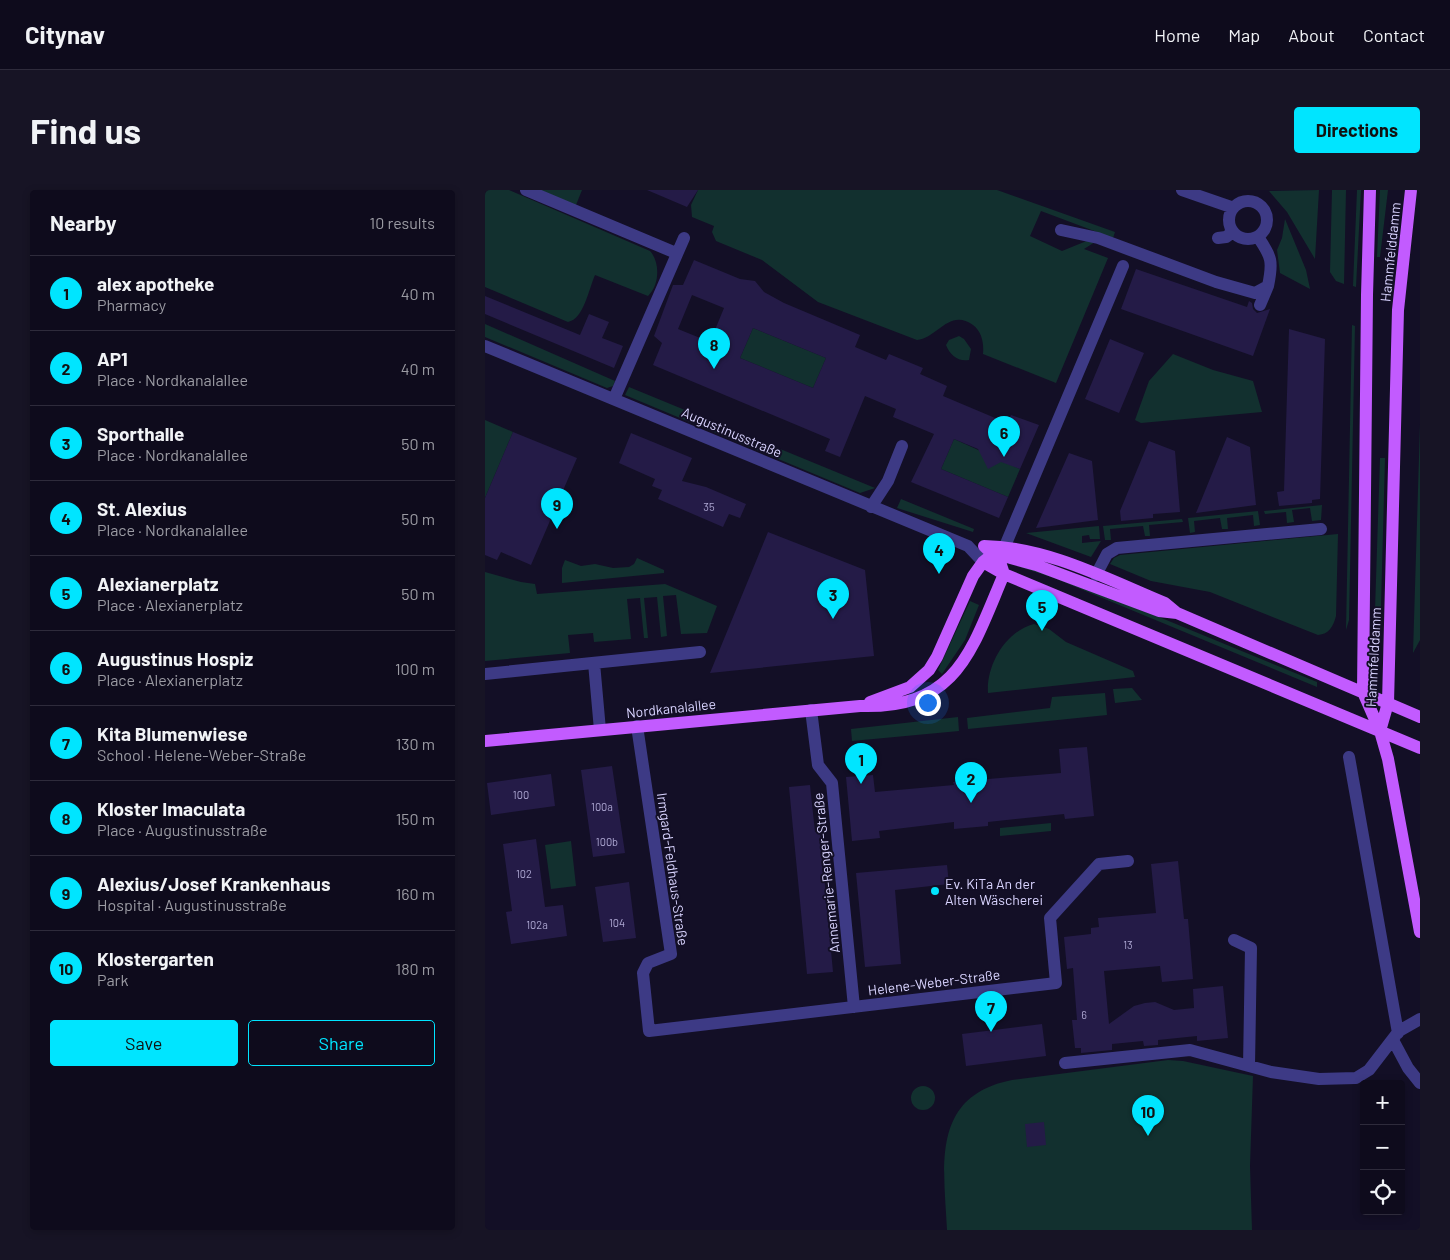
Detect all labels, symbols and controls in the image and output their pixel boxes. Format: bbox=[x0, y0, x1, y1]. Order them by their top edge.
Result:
text: Citynav bbox=[25, 20, 105, 49]
text: Home bbox=[1154, 24, 1200, 46]
text: Map bbox=[1228, 24, 1260, 46]
text: About bbox=[1288, 24, 1335, 46]
text: Contact bbox=[1363, 24, 1425, 46]
button: Directions bbox=[1294, 107, 1420, 153]
text: Find us bbox=[30, 109, 141, 151]
street label: Hammfelddamm bbox=[1376, 201, 1404, 303]
text: Nearby bbox=[50, 210, 116, 235]
text: 10 results bbox=[370, 213, 435, 232]
text: alex apotheke bbox=[97, 272, 214, 295]
text: 1 bbox=[63, 284, 69, 303]
text: 40 m bbox=[401, 284, 435, 303]
text: Pharmacy bbox=[97, 295, 166, 314]
pin: 8 bbox=[698, 328, 730, 369]
text: AP1 bbox=[97, 347, 128, 370]
text: 2 bbox=[62, 359, 70, 378]
text: 40 m bbox=[401, 359, 435, 378]
text: Place · Nordkanalallee bbox=[97, 370, 248, 389]
street label: Augustinusstraße bbox=[679, 403, 785, 461]
pin: 6 bbox=[988, 416, 1020, 457]
text: Sporthalle bbox=[97, 422, 184, 445]
text: 3 bbox=[62, 434, 70, 453]
text: 50 m bbox=[401, 434, 435, 453]
text: Place · Nordkanalallee bbox=[97, 445, 248, 464]
pin: 9 bbox=[541, 488, 573, 529]
text: St. Alexius bbox=[97, 497, 187, 520]
house number: 35 bbox=[703, 500, 715, 513]
text: 4 bbox=[61, 509, 71, 528]
text: 50 m bbox=[401, 509, 435, 528]
text: Place · Nordkanalallee bbox=[97, 520, 248, 539]
pin: 4 bbox=[923, 533, 955, 574]
text: Alexianerplatz bbox=[97, 572, 219, 595]
pin: 3 bbox=[817, 578, 849, 619]
text: 5 bbox=[62, 584, 70, 603]
text: 50 m bbox=[401, 584, 435, 603]
pin: 5 bbox=[1026, 590, 1058, 631]
text: Place · Alexianerplatz bbox=[97, 595, 243, 614]
street label: Hammfelddamm bbox=[1362, 607, 1384, 707]
text: Augustinus Hospiz bbox=[97, 647, 253, 670]
text: 6 bbox=[62, 659, 70, 678]
text: 100 m bbox=[395, 659, 435, 678]
text: Place · Alexianerplatz bbox=[97, 670, 243, 689]
your location bbox=[915, 690, 941, 716]
street label: Nordkanalallee bbox=[625, 695, 717, 721]
text: Kita Blumenwiese bbox=[97, 722, 248, 745]
text: 7 bbox=[62, 734, 70, 753]
text: 130 m bbox=[396, 734, 435, 753]
pin: 1 bbox=[845, 743, 877, 784]
text: School · Helene-Weber-Straße bbox=[97, 745, 306, 764]
pin: 2 bbox=[955, 762, 987, 803]
house number: 100 bbox=[513, 788, 529, 801]
street label: Irmgard-Feldhaus-Straße bbox=[654, 792, 692, 946]
street label: Annemarie-Renger-Straße bbox=[809, 792, 843, 954]
text: Kloster Imaculata bbox=[97, 797, 245, 820]
house number: 100a bbox=[591, 800, 613, 813]
text: 8 bbox=[62, 809, 70, 828]
text: 150 m bbox=[396, 809, 435, 828]
text: Place · Augustinusstraße bbox=[97, 820, 267, 839]
house number: 100b bbox=[596, 835, 618, 848]
house number: 102 bbox=[516, 867, 532, 880]
text: Alexius/Josef Krankenhaus bbox=[97, 872, 330, 895]
place label: Ev. KiTa An der Alten Wäscherei bbox=[945, 875, 1043, 908]
text: 9 bbox=[62, 884, 70, 903]
text: 160 m bbox=[396, 884, 435, 903]
marker: Ev. KiTa An der Alten Wäscherei bbox=[929, 885, 941, 897]
text: Hospital · Augustinusstraße bbox=[97, 895, 287, 914]
house number: 104 bbox=[609, 916, 625, 929]
house number: 102a bbox=[526, 918, 548, 931]
house number: 13 bbox=[1123, 938, 1133, 951]
text: Klostergarten bbox=[97, 947, 214, 970]
text: 10 bbox=[59, 959, 73, 978]
text: 180 m bbox=[396, 959, 435, 978]
street label: Helene-Weber-Straße bbox=[867, 965, 1001, 999]
text: Park bbox=[97, 970, 128, 989]
pin: 7 bbox=[975, 991, 1007, 1032]
house number: 6 bbox=[1081, 1008, 1087, 1021]
button: Save bbox=[50, 1020, 238, 1066]
button: Share bbox=[248, 1020, 435, 1066]
map controls bbox=[1360, 1080, 1405, 1215]
button: + bbox=[1360, 1080, 1405, 1125]
pin: 10 bbox=[1132, 1095, 1164, 1136]
button: − bbox=[1360, 1125, 1405, 1170]
button: locate bbox=[1360, 1170, 1405, 1215]

